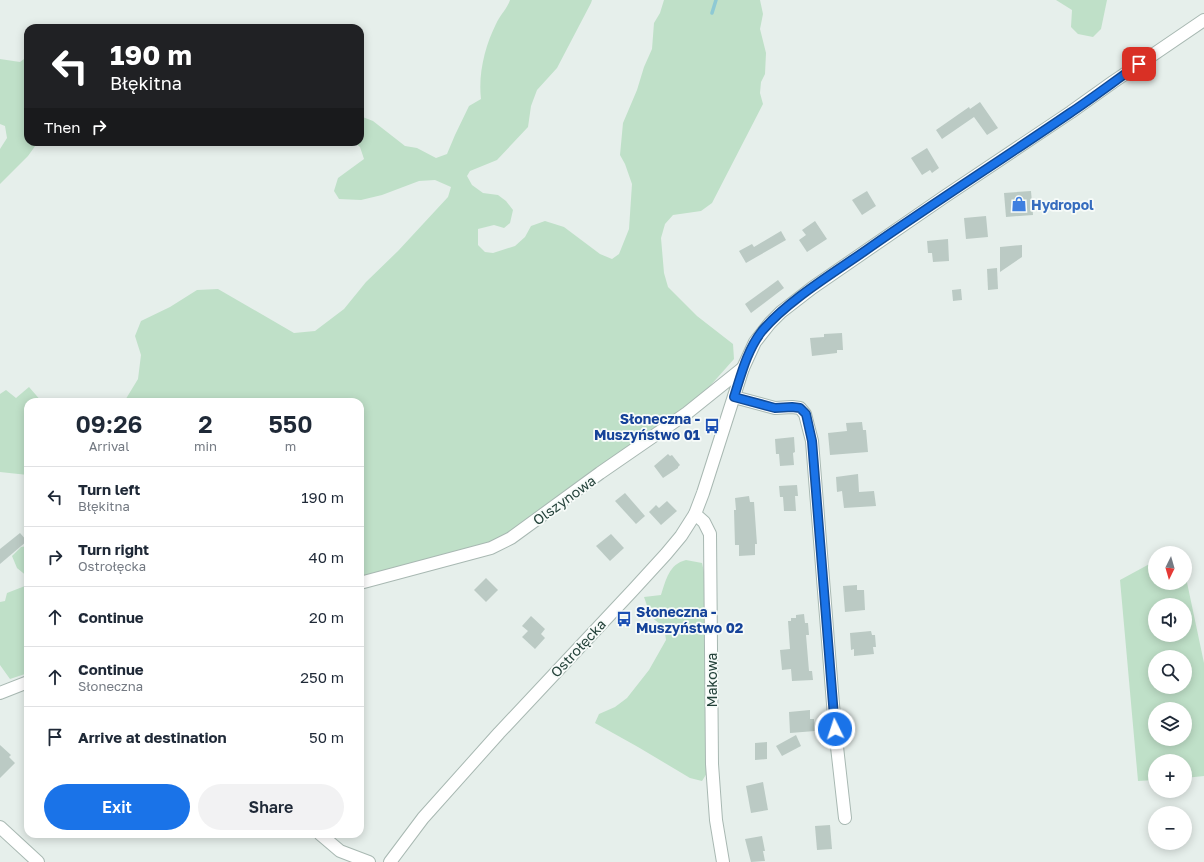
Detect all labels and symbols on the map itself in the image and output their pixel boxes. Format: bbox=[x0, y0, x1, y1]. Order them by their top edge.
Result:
pin bbox=[1122, 47, 1156, 81]
shop icon: Hydropol bbox=[1010, 195, 1028, 213]
place label: Hydropol bbox=[1031, 196, 1094, 213]
place label: Słoneczna - Muszyństwo 01 bbox=[594, 410, 700, 443]
bus stop icon: Słoneczna - Muszyństwo 01 bbox=[703, 417, 721, 435]
street label: Olszynowa bbox=[529, 472, 599, 528]
north arrow bbox=[1148, 546, 1192, 590]
place label: Słoneczna - Muszyństwo 02 bbox=[636, 603, 744, 636]
bus stop icon: Słoneczna - Muszyństwo 02 bbox=[615, 610, 633, 628]
street label: Ostrołęcka bbox=[547, 615, 609, 681]
street label: Makowa bbox=[703, 653, 720, 707]
position arrow bbox=[814, 708, 856, 750]

